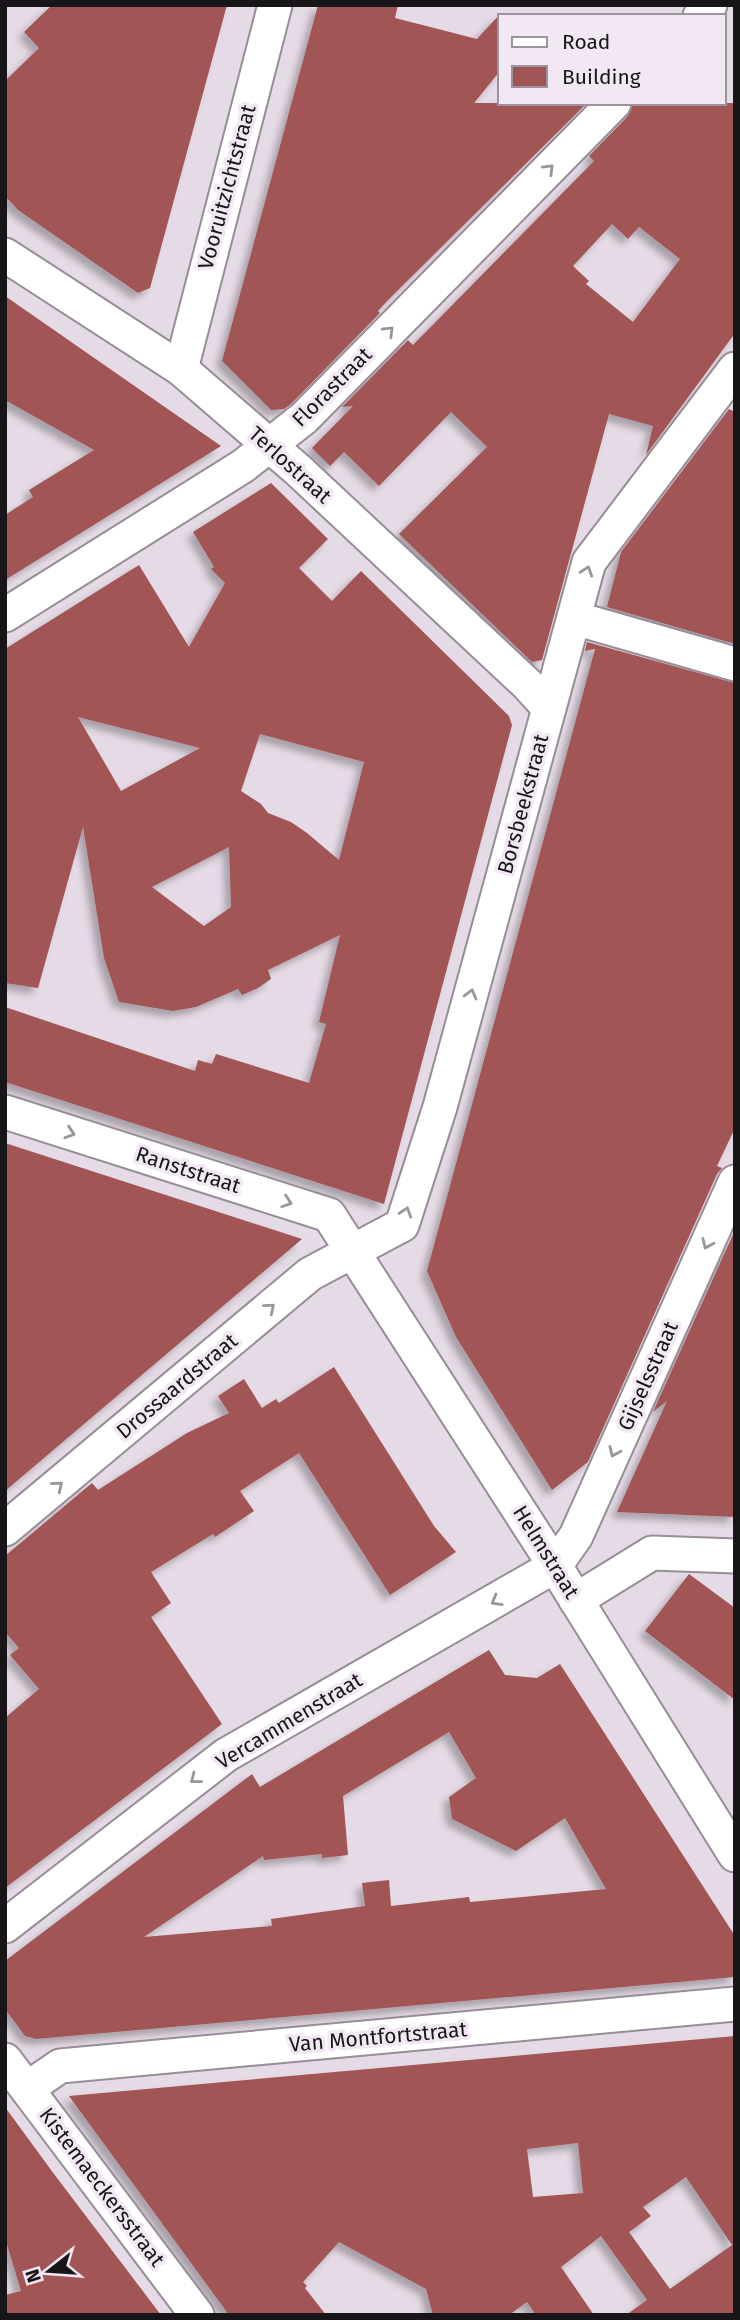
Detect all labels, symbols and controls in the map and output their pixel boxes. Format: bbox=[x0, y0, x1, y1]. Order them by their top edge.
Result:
legend bbox=[498, 14, 726, 105]
text: Road bbox=[562, 29, 610, 55]
text: Building bbox=[562, 64, 641, 90]
street label: Vooruitzichtstraat bbox=[192, 101, 262, 272]
one-way arrow bbox=[540, 164, 553, 177]
one-way arrow bbox=[381, 327, 393, 339]
street label: Florastraat bbox=[287, 341, 378, 432]
street label: Terlostraat bbox=[243, 421, 337, 509]
one-way arrow bbox=[578, 566, 593, 578]
street label: Borsbeekstraat bbox=[492, 731, 554, 877]
one-way arrow bbox=[463, 988, 477, 1000]
one-way arrow bbox=[64, 1124, 76, 1139]
street label: Ranststraat bbox=[132, 1141, 244, 1199]
one-way arrow bbox=[281, 1193, 293, 1208]
one-way arrow bbox=[398, 1206, 412, 1219]
one-way arrow bbox=[701, 1237, 715, 1250]
one-way arrow bbox=[261, 1304, 274, 1316]
street label: Gijselsstraat bbox=[612, 1317, 684, 1435]
street label: Drossaardstraat bbox=[111, 1327, 243, 1444]
one-way arrow bbox=[608, 1445, 622, 1457]
one-way arrow bbox=[50, 1481, 62, 1494]
street label: Helmstraat bbox=[507, 1501, 585, 1604]
one-way arrow bbox=[491, 1593, 504, 1606]
street label: Vercammenstraat bbox=[211, 1667, 367, 1775]
one-way arrow bbox=[191, 1770, 203, 1783]
street label: Van Montfortstraat bbox=[288, 2016, 468, 2058]
street label: Kistemaeckersstraat bbox=[34, 2102, 170, 2272]
north arrow bbox=[14, 2236, 84, 2306]
text: N bbox=[20, 2266, 46, 2285]

